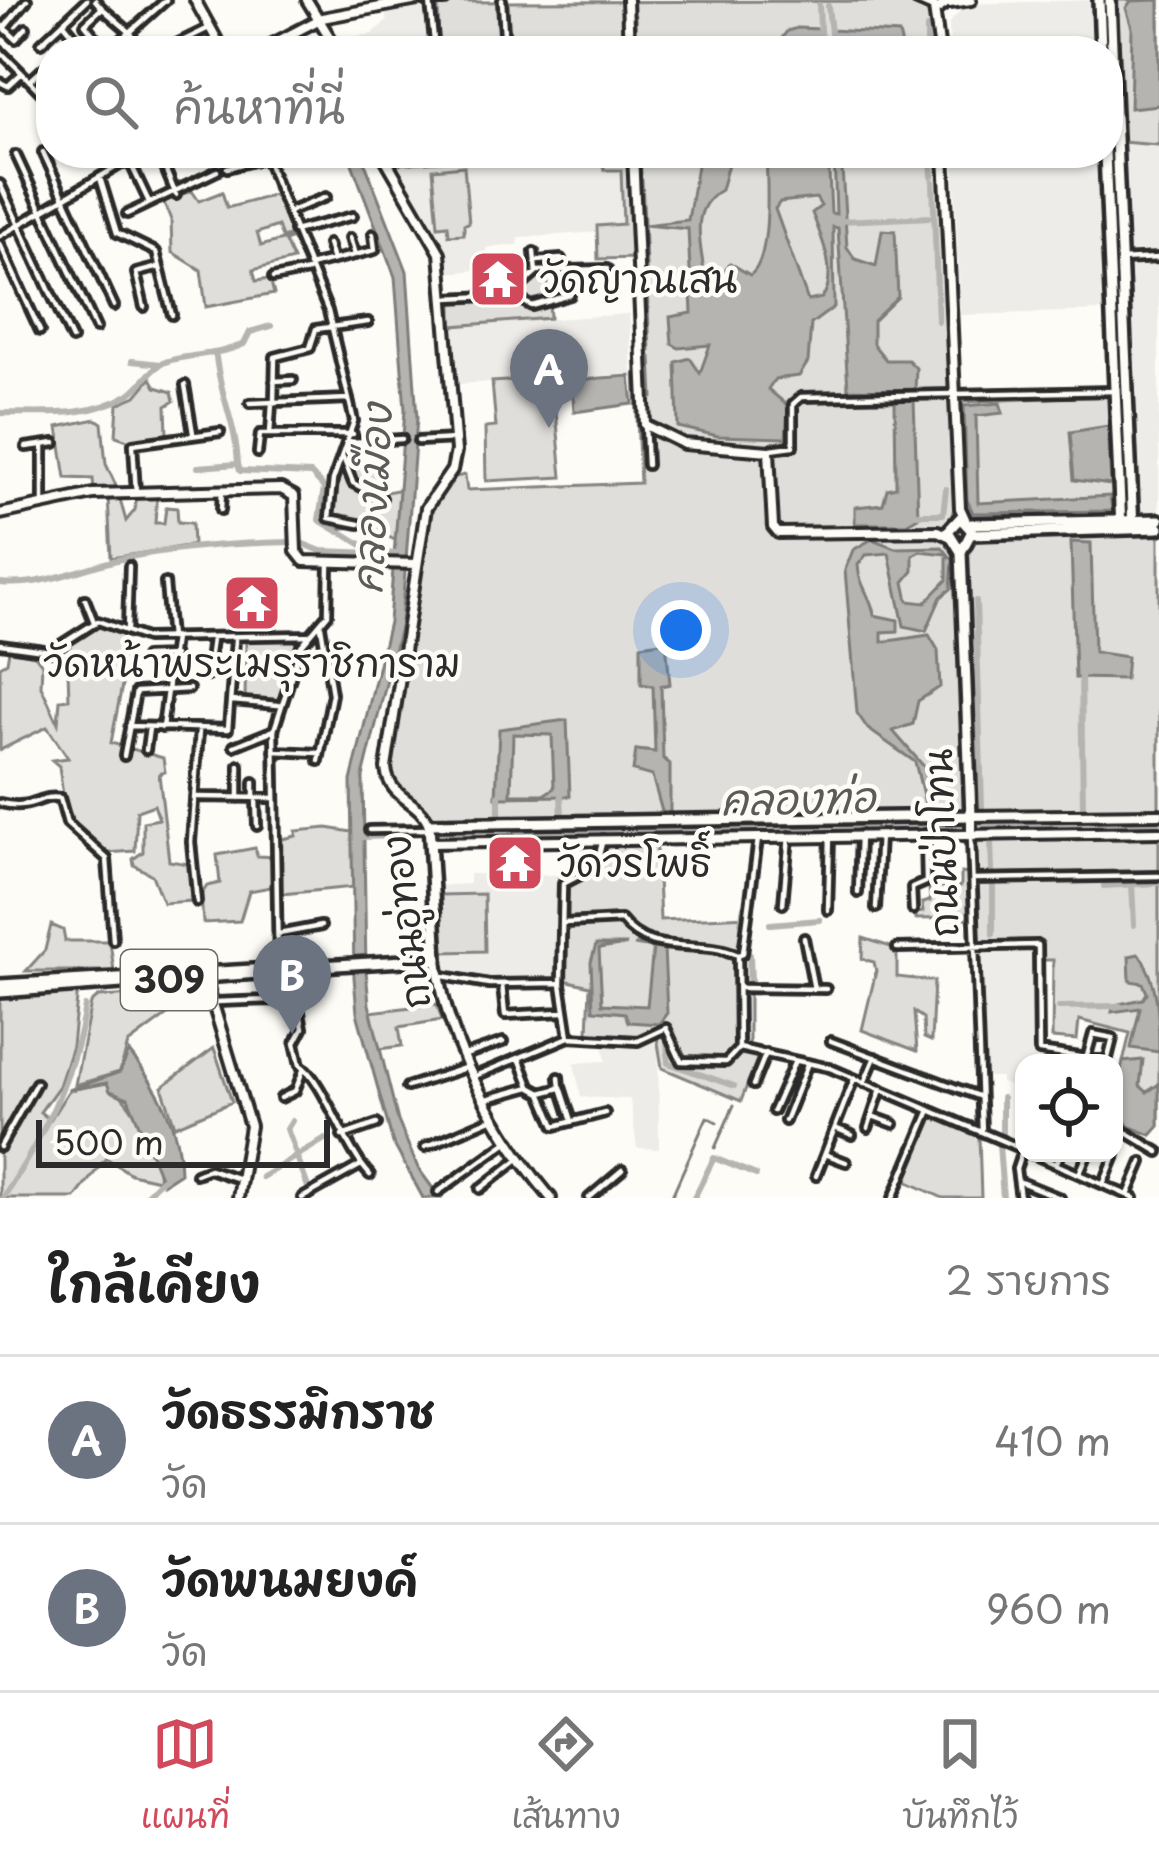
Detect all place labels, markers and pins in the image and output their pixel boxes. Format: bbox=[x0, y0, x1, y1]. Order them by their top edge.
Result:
place label: วัดญาณเสน bbox=[540, 247, 737, 306]
temple icon: วัดญาณเสน bbox=[467, 248, 529, 310]
pin: A bbox=[510, 329, 588, 428]
temple icon: วัดหน้าพระเมรุราชิการาม bbox=[221, 572, 283, 634]
place label: วัดหน้าพระเมรุราชิการาม bbox=[43, 631, 461, 692]
place label: วัดวรโพธิ์ bbox=[557, 830, 712, 890]
temple icon: วัดวรโพธิ์ bbox=[484, 832, 546, 894]
pin: B bbox=[253, 935, 331, 1034]

